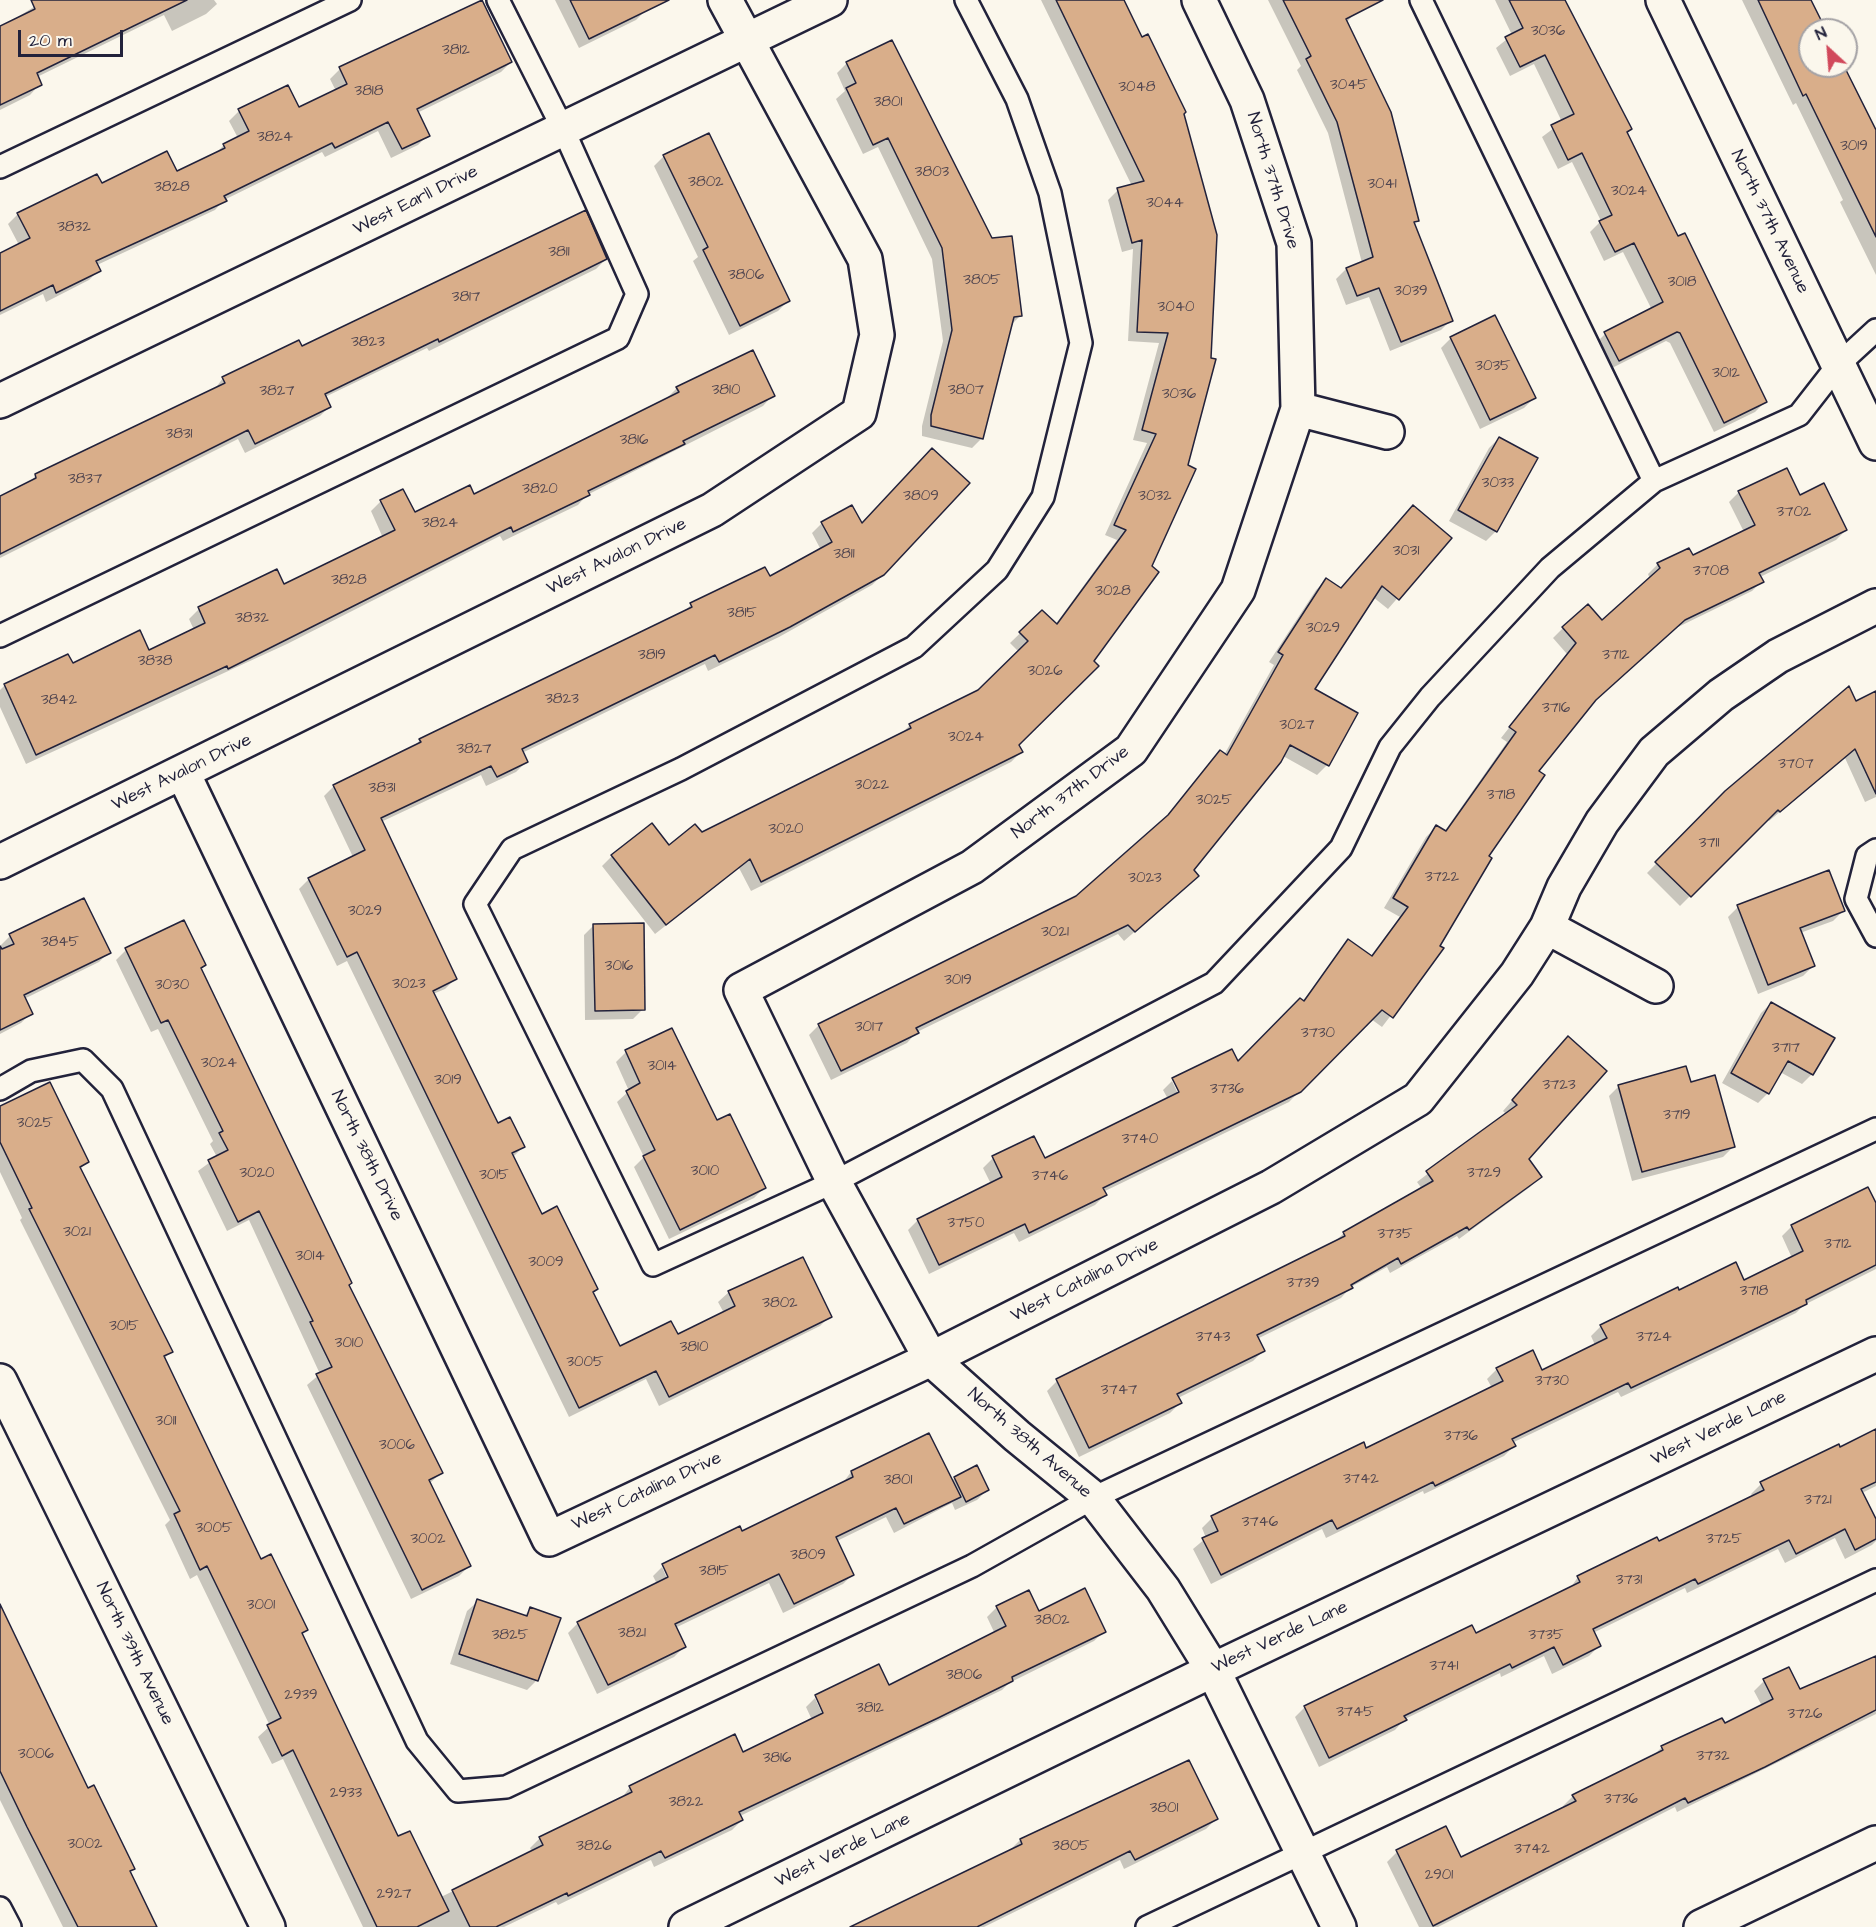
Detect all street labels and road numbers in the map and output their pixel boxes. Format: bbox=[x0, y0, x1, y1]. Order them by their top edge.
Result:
street label: North 37th Drive bbox=[1241, 110, 1303, 252]
street label: North 37th Avenue bbox=[1725, 147, 1813, 297]
street label: West Earll Drive bbox=[350, 161, 482, 241]
street label: West Avalon Drive bbox=[544, 514, 690, 600]
street label: West Avalon Drive bbox=[109, 730, 255, 816]
street label: North 37th Drive bbox=[1008, 742, 1134, 844]
street label: North 38th Drive bbox=[325, 1087, 407, 1225]
street label: West Catalina Drive bbox=[1008, 1234, 1162, 1328]
street label: North 38th Avenue bbox=[963, 1384, 1095, 1504]
street label: West Verde Lane bbox=[1648, 1387, 1790, 1471]
street label: West Catalina Drive bbox=[569, 1448, 725, 1536]
street label: North 39th Avenue bbox=[90, 1579, 178, 1729]
street label: West Verde Lane bbox=[1209, 1597, 1351, 1679]
street label: West Verde Lane bbox=[772, 1809, 914, 1893]

